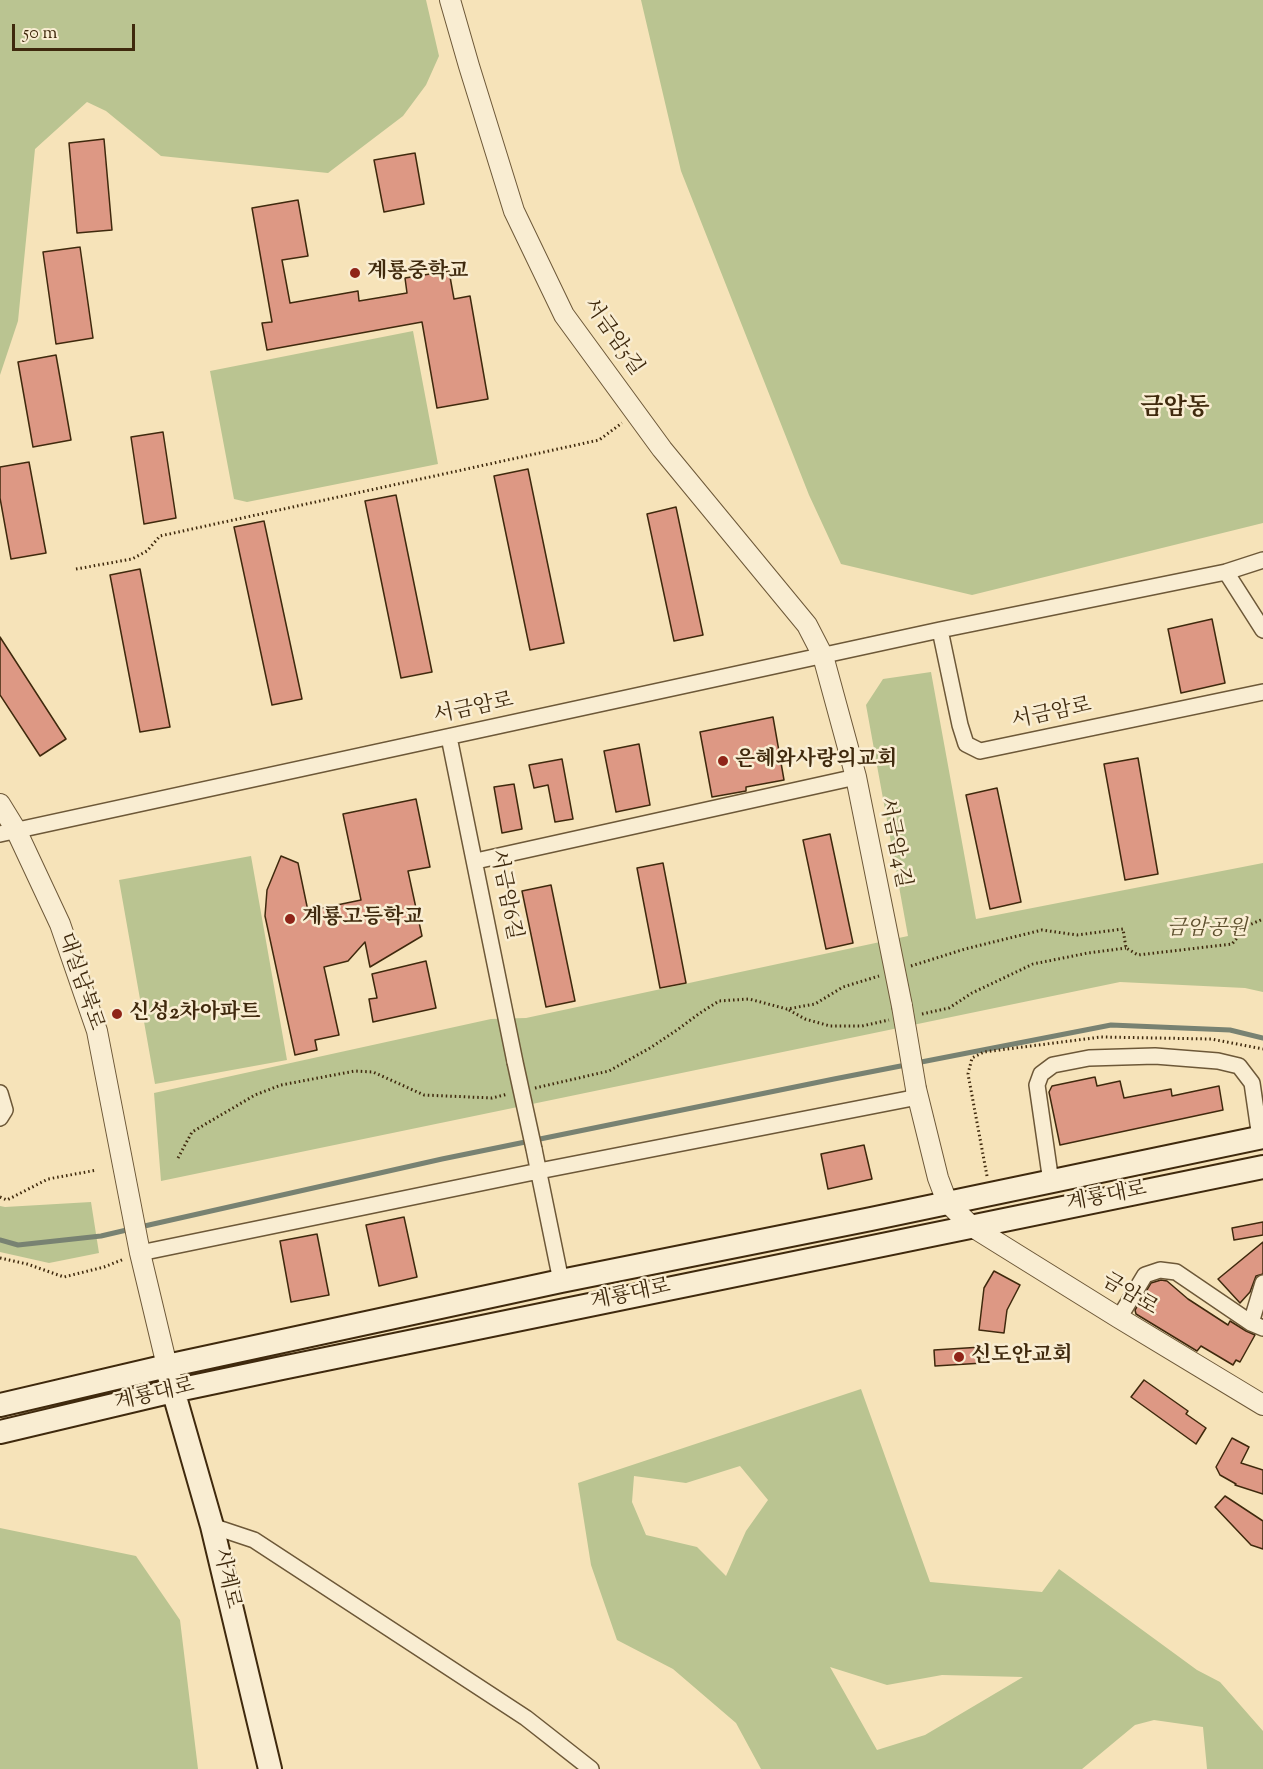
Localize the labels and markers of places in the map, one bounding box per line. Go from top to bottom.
place label: 계룡중학교 [367,260,468,286]
marker: 계룡중학교 [348,266,362,280]
place label: 은혜와사랑의교회 [735,748,897,774]
marker: 은혜와사랑의교회 [716,754,730,768]
place label: 계룡고등학교 [302,906,424,932]
marker: 계룡고등학교 [283,912,297,926]
place label: 신성2차아파트 [129,1001,261,1027]
marker: 신성2차아파트 [110,1007,124,1021]
place label: 신도안교회 [971,1344,1072,1370]
marker: 신도안교회 [952,1350,966,1364]

